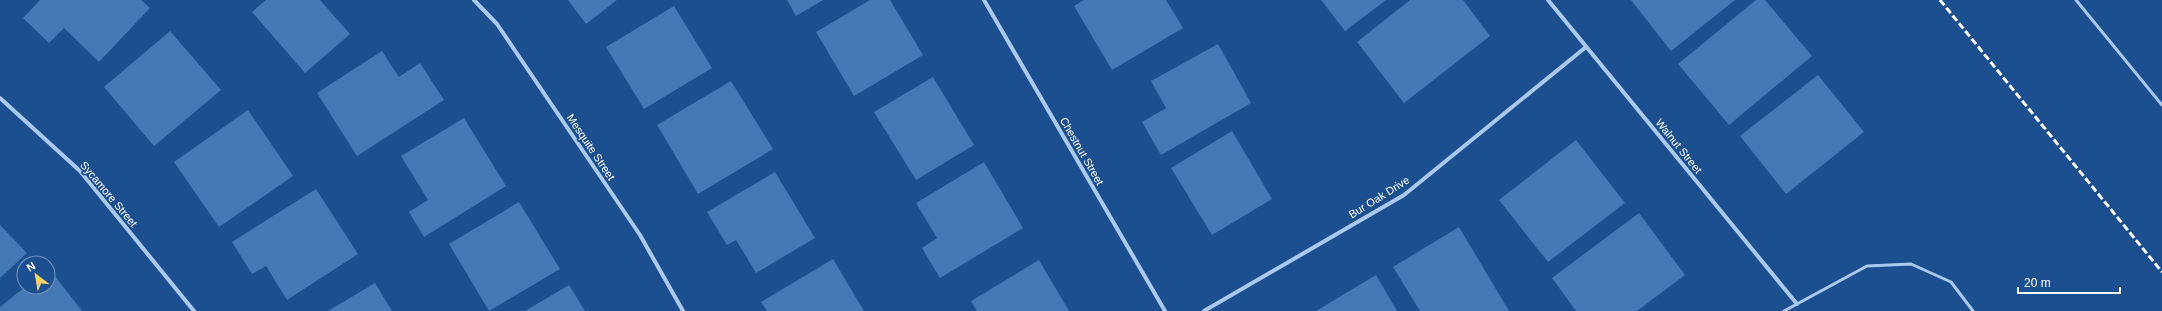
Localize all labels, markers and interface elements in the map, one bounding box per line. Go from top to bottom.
street label: Mesquite Street [564,112,618,182]
street label: Chestnut Street [1058,115,1106,187]
street label: Walnut Street [1653,116,1705,176]
street label: Sycamore Street [78,159,140,229]
street label: Bur Oak Drive [1347,174,1411,220]
north arrow [16,255,56,295]
text: N [24,259,37,274]
scale bar [2018,269,2120,295]
text: 20 m [2024,276,2051,290]

